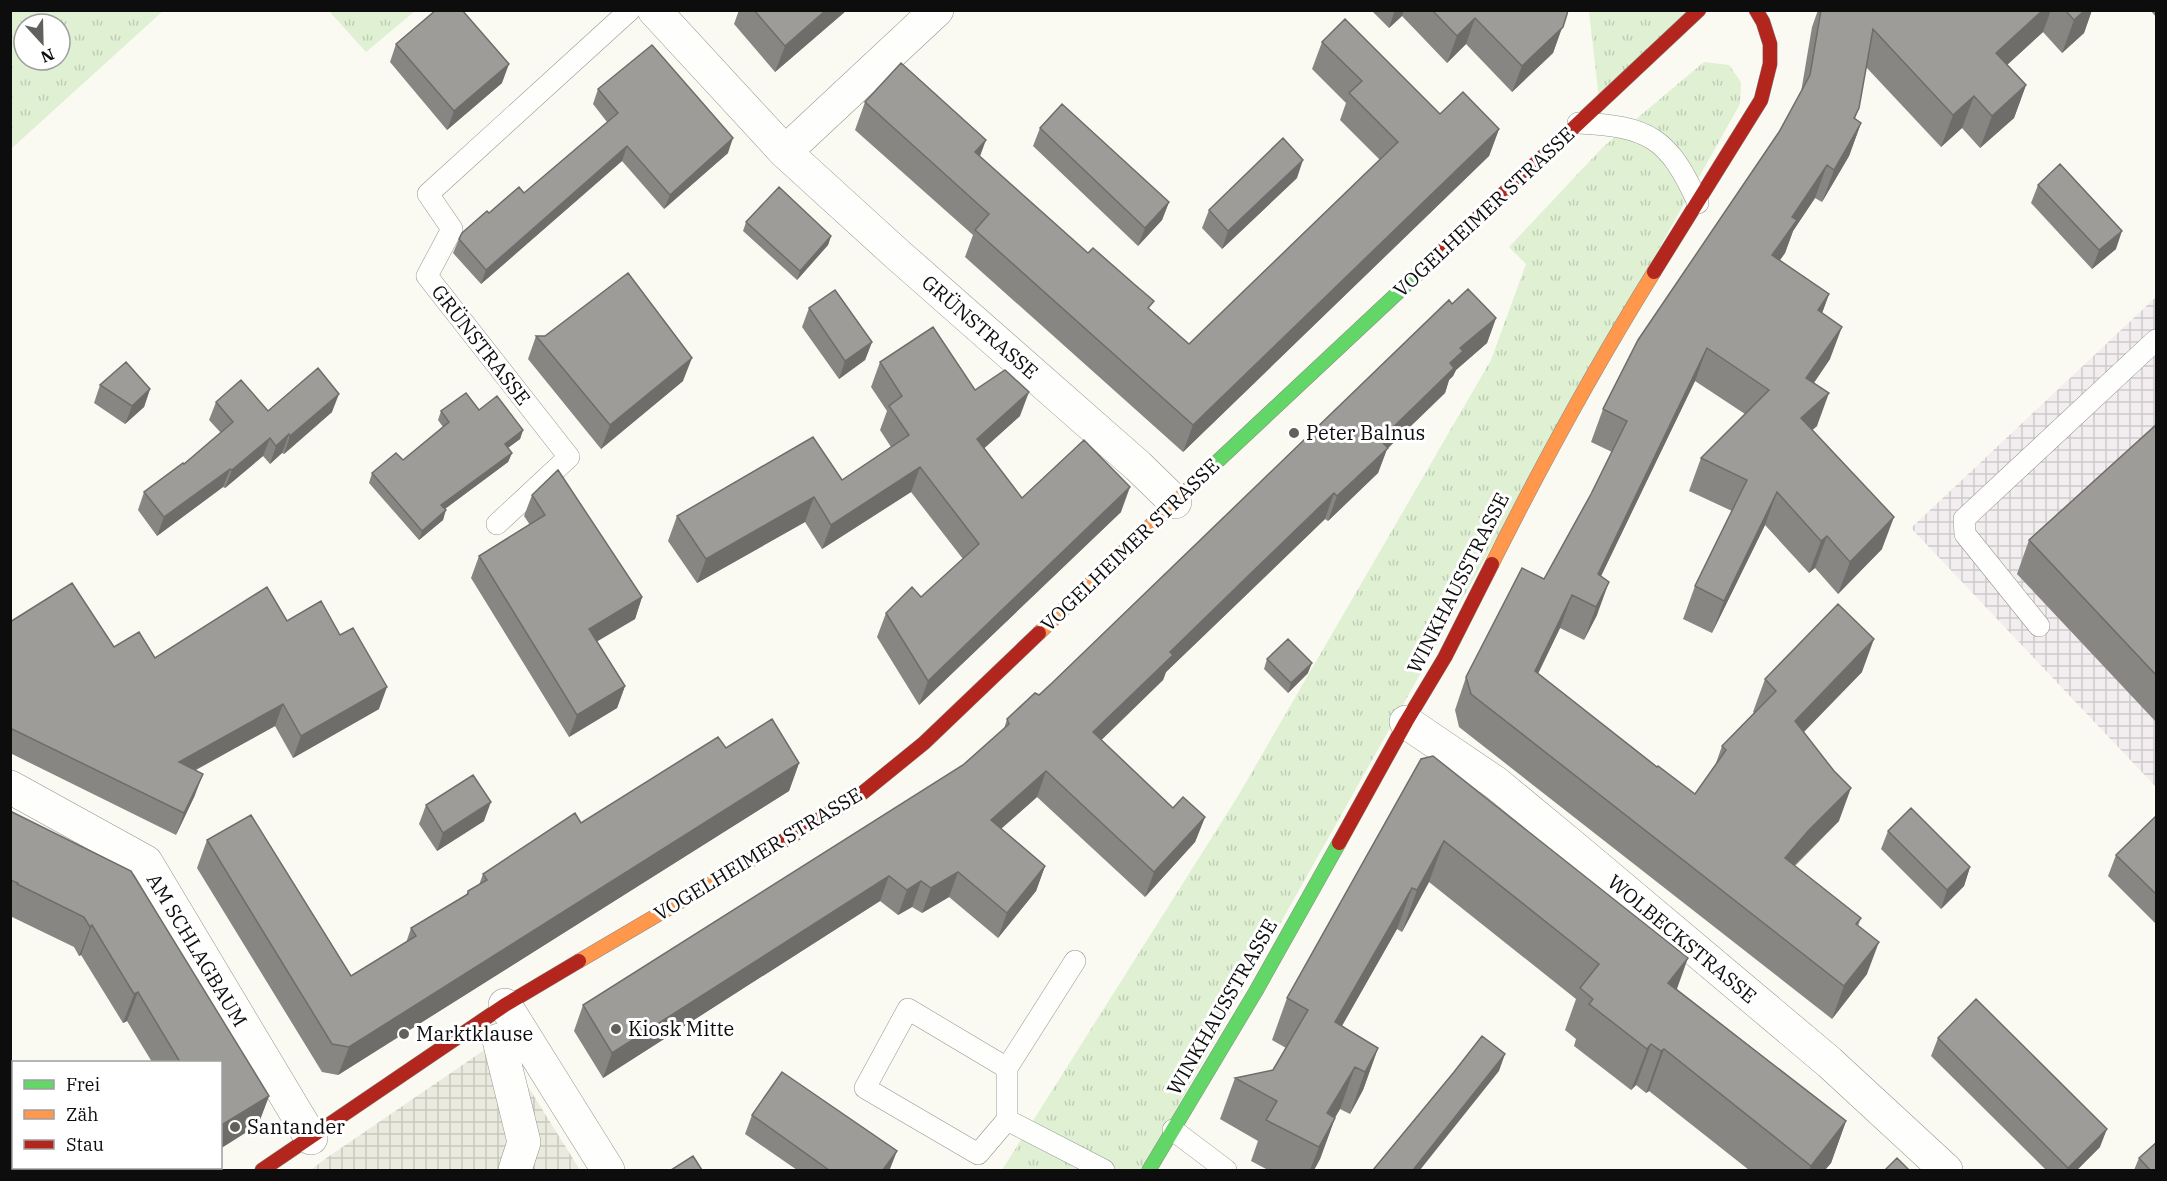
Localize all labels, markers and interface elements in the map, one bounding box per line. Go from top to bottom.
north arrow [12,12,72,72]
text: N [38,44,57,68]
street label: VOGELHEIMER STRASSE [1387,120,1580,303]
street label: GRÜNSTRASSE [916,269,1044,385]
street label: GRÜNSTRASSE [426,279,537,411]
place label: Peter Balnus [1306,419,1425,446]
marker: Peter Balnus [1287,426,1301,440]
street label: VOGELHEIMER STRASSE [1035,452,1225,637]
street label: WINKHAUSSTRASSE [1400,488,1515,678]
street label: VOGELHEIMER STRASSE [649,781,867,927]
street label: AM SCHLAGBAUM [141,868,254,1031]
street label: WOLBECKSTRASSE [1602,868,1763,1009]
street label: WINKHAUSSTRASSE [1160,914,1283,1100]
place label: Kiosk Mitte [628,1015,734,1042]
place label: Marktklause [416,1020,533,1047]
marker: Kiosk Mitte [609,1022,623,1036]
marker: Marktklause [397,1027,411,1041]
legend [12,1061,222,1169]
text: Frei [66,1073,100,1096]
text: Zäh [66,1103,99,1126]
place label: Santander [247,1113,345,1140]
marker: Santander [228,1120,242,1134]
text: Stau [66,1133,104,1156]

